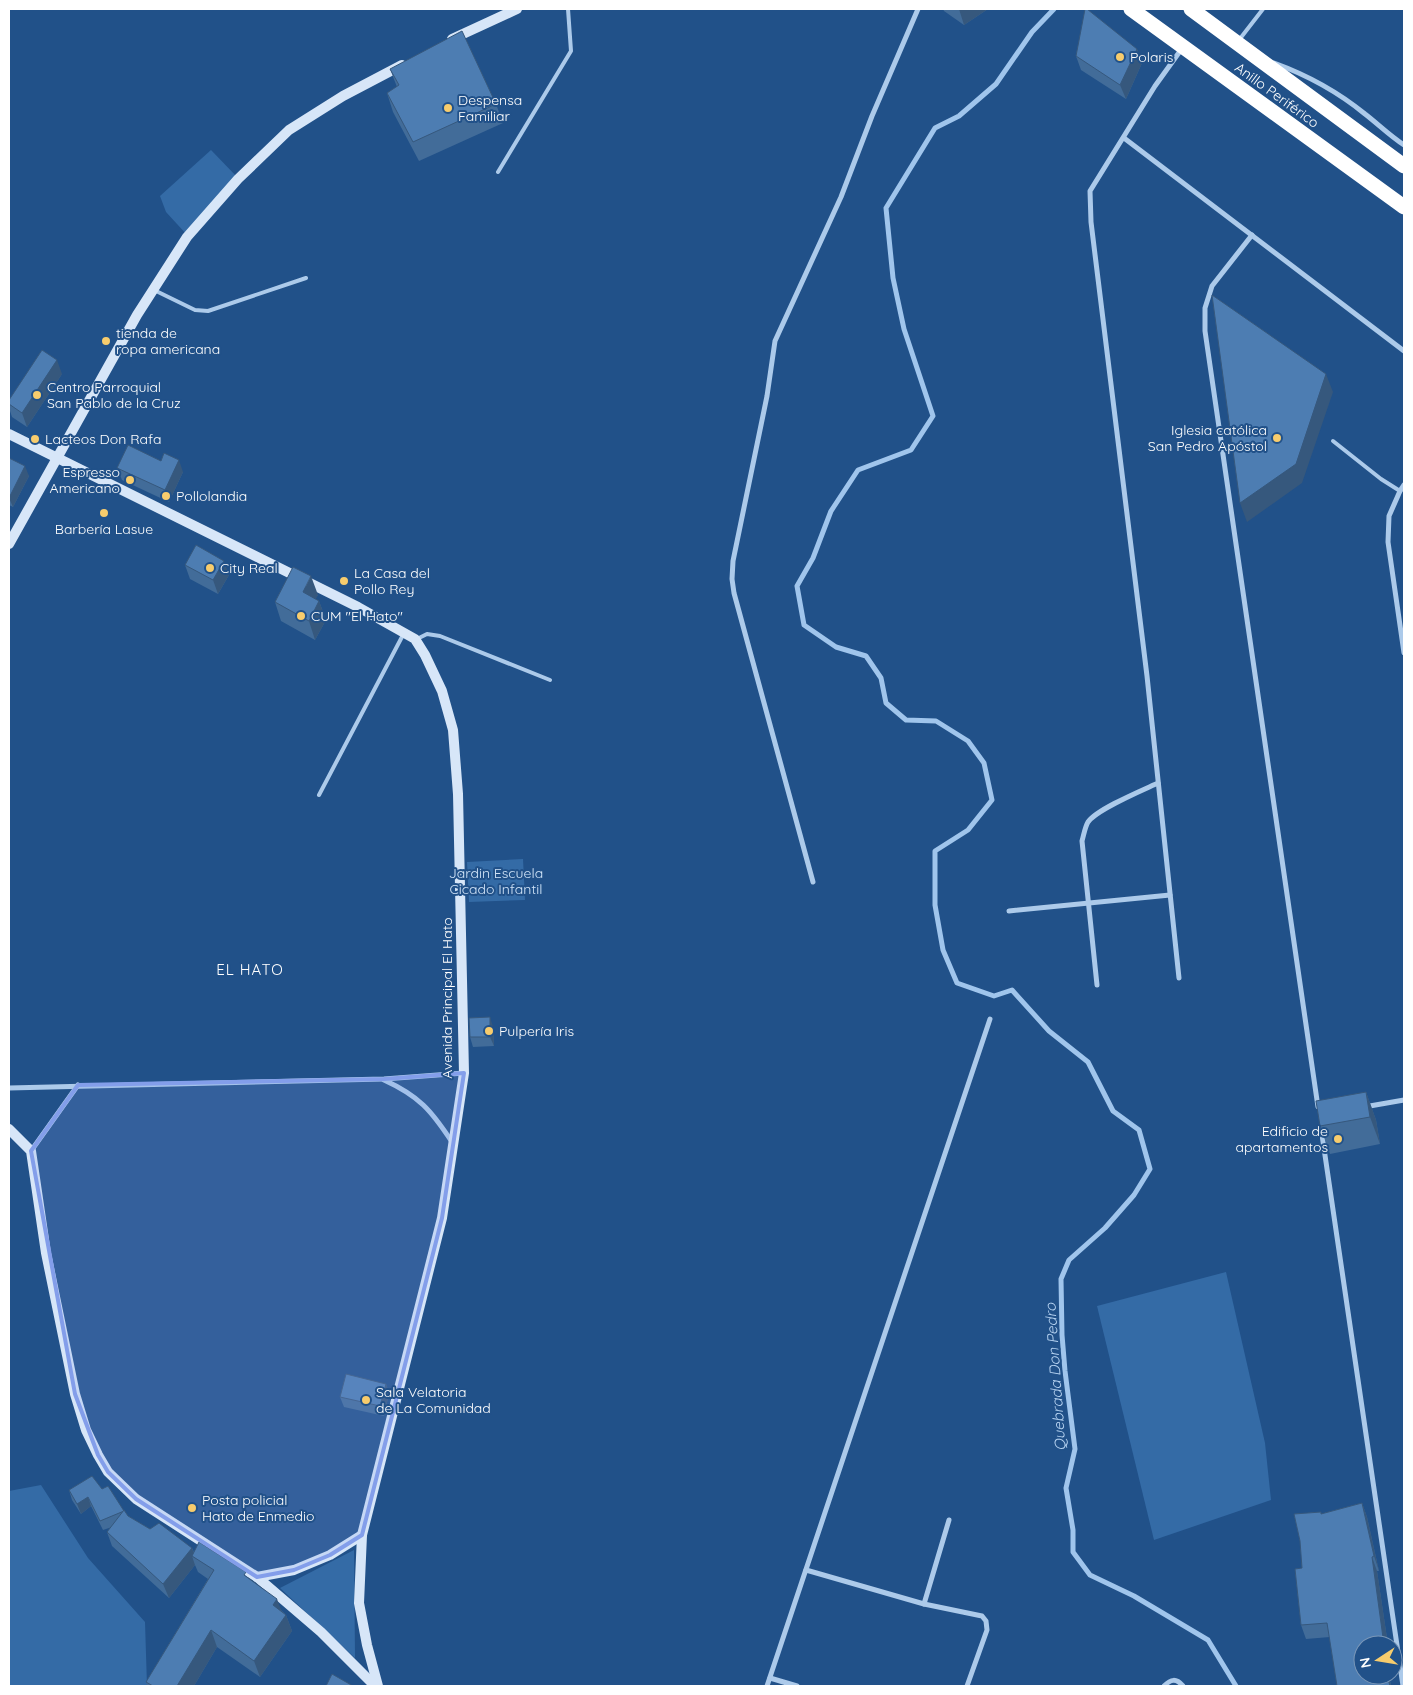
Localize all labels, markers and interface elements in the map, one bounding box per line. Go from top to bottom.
place label: Polaris [1130,48,1173,66]
marker: Polaris [1114,51,1126,63]
street label: Anillo Periférico [1231,58,1323,132]
place label: Despensa Familiar [458,91,522,125]
marker: Despensa Familiar [442,102,454,114]
place label: tienda de ropa americana [116,324,220,358]
marker: tienda de ropa americana [100,335,112,347]
place label: Centro Parroquial San Pablo de la Cruz [47,378,181,412]
marker: Centro Parroquial San Pablo de la Cruz [31,389,43,401]
place label: Iglesia católica San Pedro Apóstol [1148,421,1267,455]
place label: Lacteos Don Rafa [45,430,162,448]
marker: Iglesia católica San Pedro Apóstol [1271,432,1283,444]
marker: Lacteos Don Rafa [29,433,41,445]
place label: Espresso Americano [50,463,120,497]
marker: Espresso Americano [124,474,136,486]
place label: Pollolandia [176,487,247,505]
marker: Pollolandia [160,490,172,502]
marker: Barbería Lasue [98,507,110,519]
place label: Barbería Lasue [55,520,153,538]
place label: City Real [220,559,278,577]
marker: City Real [204,562,216,574]
place label: La Casa del Pollo Rey [354,564,430,598]
marker: La Casa del Pollo Rey [338,575,350,587]
place label: CUM "El Hato" [311,607,403,625]
marker: CUM "El Hato" [295,610,307,622]
park label: Jardin Escuela Cicado Infantil [449,864,543,898]
street label: Avenida Principal El Hato [438,917,456,1079]
district label: EL HATO [216,960,284,979]
place label: Pulpería Iris [499,1022,574,1040]
marker: Pulpería Iris [483,1025,495,1037]
place label: Edificio de apartamentos [1235,1122,1328,1156]
marker: Edificio de apartamentos [1332,1133,1344,1145]
water label: Quebrada Don Pedro [1040,1301,1070,1452]
place label: Sala Velatoria de La Comunidad [376,1383,491,1417]
marker: Sala Velatoria de La Comunidad [360,1394,372,1406]
place label: Posta policial Hato de Enmedio [202,1491,314,1525]
marker: Posta policial Hato de Enmedio [186,1502,198,1514]
north arrow [1353,1635,1403,1685]
text: N [1355,1656,1375,1670]

